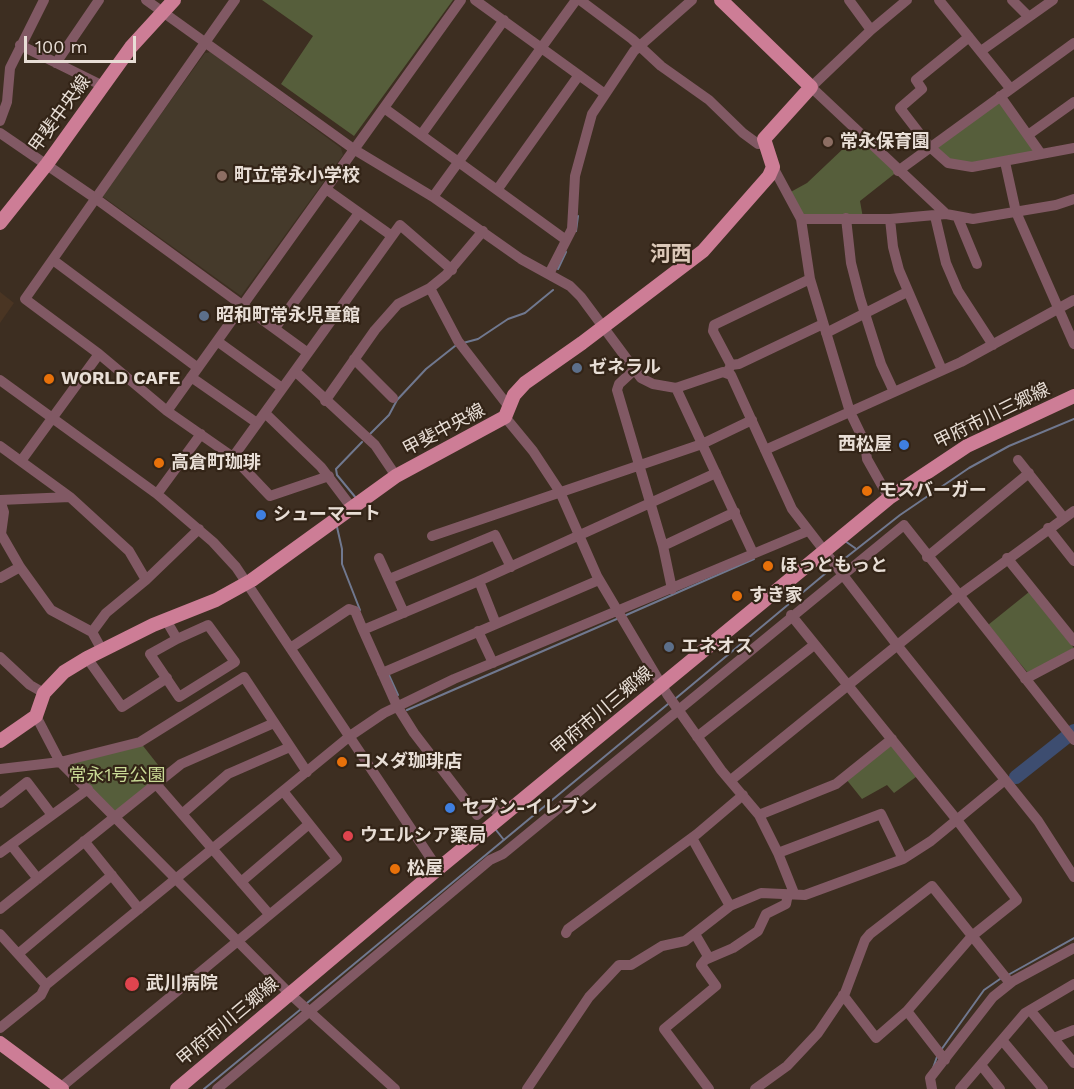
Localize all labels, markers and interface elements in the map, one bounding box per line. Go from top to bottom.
scale bar [27,24,140,62]
text: 100 m [35,36,88,57]
street label: 甲斐中央線 [25,71,95,157]
place label: 常永保育園 [840,131,930,153]
marker: 常永保育園 [821,135,835,149]
place label: 町立常永小学校 [234,165,360,187]
marker: 町立常永小学校 [215,169,229,183]
district label: 河西 [650,242,692,268]
place label: 昭和町常永児童館 [216,305,360,327]
marker: 昭和町常永児童館 [197,309,211,323]
place label: ゼネラル [589,357,661,379]
marker: ゼネラル [570,361,584,375]
place label: WORLD CAFE [61,368,180,390]
marker: WORLD CAFE [42,372,56,386]
street label: 甲府市川三郷線 [931,379,1053,453]
street label: 甲斐中央線 [399,399,489,461]
place label: 西松屋 [838,434,892,456]
marker: 西松屋 [897,438,911,452]
place label: 高倉町珈琲 [171,452,261,474]
marker: 高倉町珈琲 [152,456,166,470]
place label: モスバーガー [879,480,987,502]
marker: モスバーガー [860,484,874,498]
place label: シューマート [273,504,381,526]
marker: シューマート [254,508,268,522]
place label: ほっともっと [780,555,888,577]
marker: ほっともっと [761,559,775,573]
place label: すき家 [749,585,803,607]
marker: すき家 [730,589,744,603]
place label: エネオス [681,636,753,658]
marker: エネオス [662,640,676,654]
street label: 甲府市川三郷線 [547,662,657,760]
place label: コメダ珈琲店 [354,751,462,773]
marker: コメダ珈琲店 [335,755,349,769]
park label: 常永1号公園 [68,765,166,787]
place label: セブン-イレブン [462,797,598,819]
marker: セブン-イレブン [443,801,457,815]
place label: ウエルシア薬局 [360,825,486,847]
marker: ウエルシア薬局 [341,829,355,843]
place label: 松屋 [407,858,443,880]
marker: 松屋 [388,862,402,876]
place label: 武川病院 [146,973,218,995]
street label: 甲府市川三郷線 [173,973,283,1071]
marker: 武川病院 [123,975,141,993]

